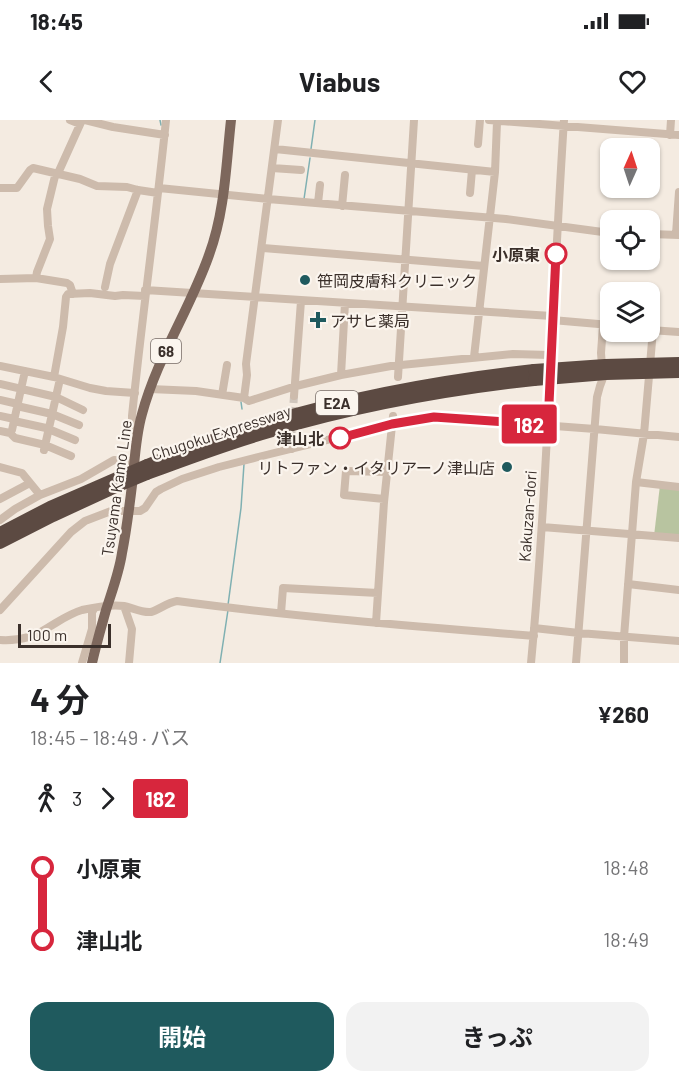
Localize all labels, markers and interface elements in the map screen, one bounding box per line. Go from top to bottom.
text: 18:45 [30,8,83,34]
icon: back [30,65,63,98]
text: Viabus [299,65,380,97]
icon: heart [616,65,649,98]
north arrow [600,138,660,198]
map controls [600,138,660,342]
button: locate [600,210,660,270]
marker: 小原東 [545,243,567,265]
place label: 小原東 [492,245,540,264]
place label: 笹岡皮膚科クリニック [317,271,477,290]
marker: 笹岡皮膚科クリニック [298,273,312,287]
button: layers [600,282,660,342]
place label: アサヒ薬局 [330,311,410,330]
marker: アサヒ薬局 [311,313,325,327]
road number: 68 [151,339,181,363]
road number: E2A [316,391,358,415]
street label: Chugoku Expressway [149,400,294,464]
line badge: 182 [494,404,564,444]
text: 182 [514,412,544,437]
street label: Tsuyama Kamo Line [97,418,135,558]
marker: 津山北 [329,427,351,449]
place label: 津山北 [276,429,324,448]
place label: リトファン・イタリアーノ津山店 [258,458,495,477]
marker: リトファン・イタリアーノ津山店 [500,460,514,474]
street label: Kakuzan-dori [514,469,540,563]
scale bar [18,621,111,648]
text: 100 m [27,625,67,644]
text: 4 分 [30,679,90,719]
text: ¥260 [597,701,649,727]
text: 18:45 – 18:49 · バス [30,725,190,749]
icon: walk [30,782,63,815]
icon: forward [91,782,124,815]
text: 3 [72,786,82,810]
text: 182 [145,786,176,811]
text: 小原東 [76,855,142,881]
text: 18:48 [603,855,649,879]
text: 津山北 [76,927,142,953]
text: 18:49 [603,927,649,951]
button: 開始 [30,1002,334,1071]
button: きっぷ [346,1002,649,1071]

